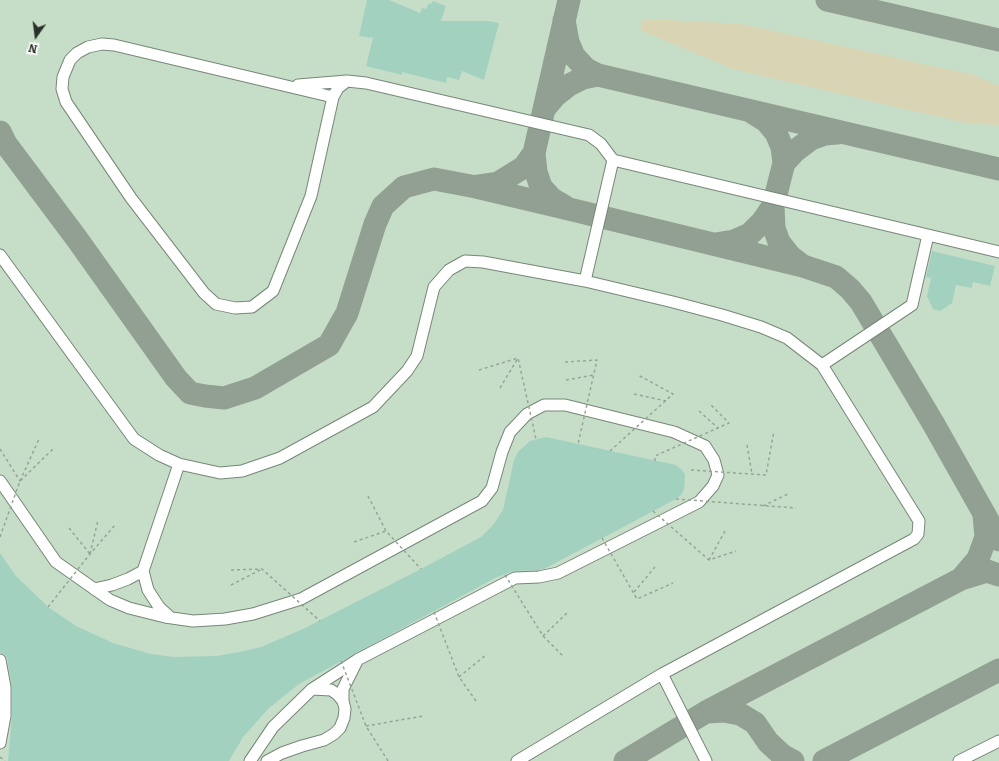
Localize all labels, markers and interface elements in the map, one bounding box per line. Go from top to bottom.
north arrow [16,16,56,56]
text: N [27,41,39,55]

